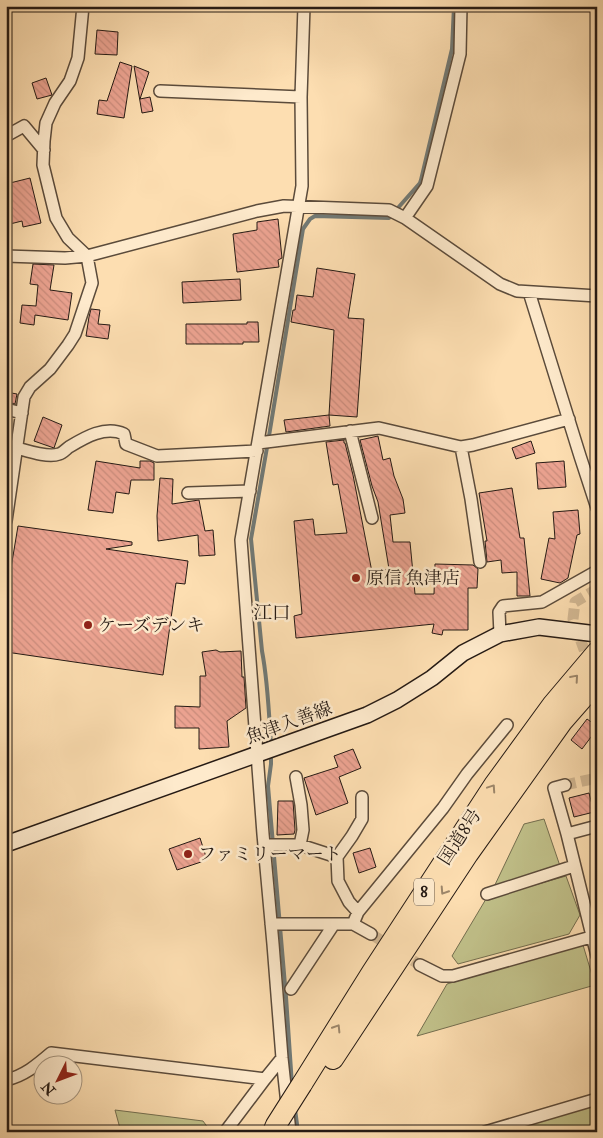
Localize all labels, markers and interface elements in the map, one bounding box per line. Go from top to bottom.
place label: 原信 魚津店 [366,567,460,590]
marker: 原信 魚津店 [350,572,362,584]
district label: 江口 [253,601,291,625]
place label: ケーズデンキ [98,614,204,637]
marker: ケーズデンキ [82,619,94,631]
one-way arrow [569,675,577,684]
street label: 魚津入善線 [243,697,335,749]
one-way arrow [486,784,495,794]
street label: 国道8号 [433,805,487,869]
place label: ファミリーマート [198,843,342,866]
marker: ファミリーマート [182,848,194,860]
road number: 8 [414,879,434,906]
one-way arrow [441,885,450,895]
one-way arrow [331,1024,341,1033]
north arrow [32,1056,82,1106]
text: N [38,1078,60,1099]

